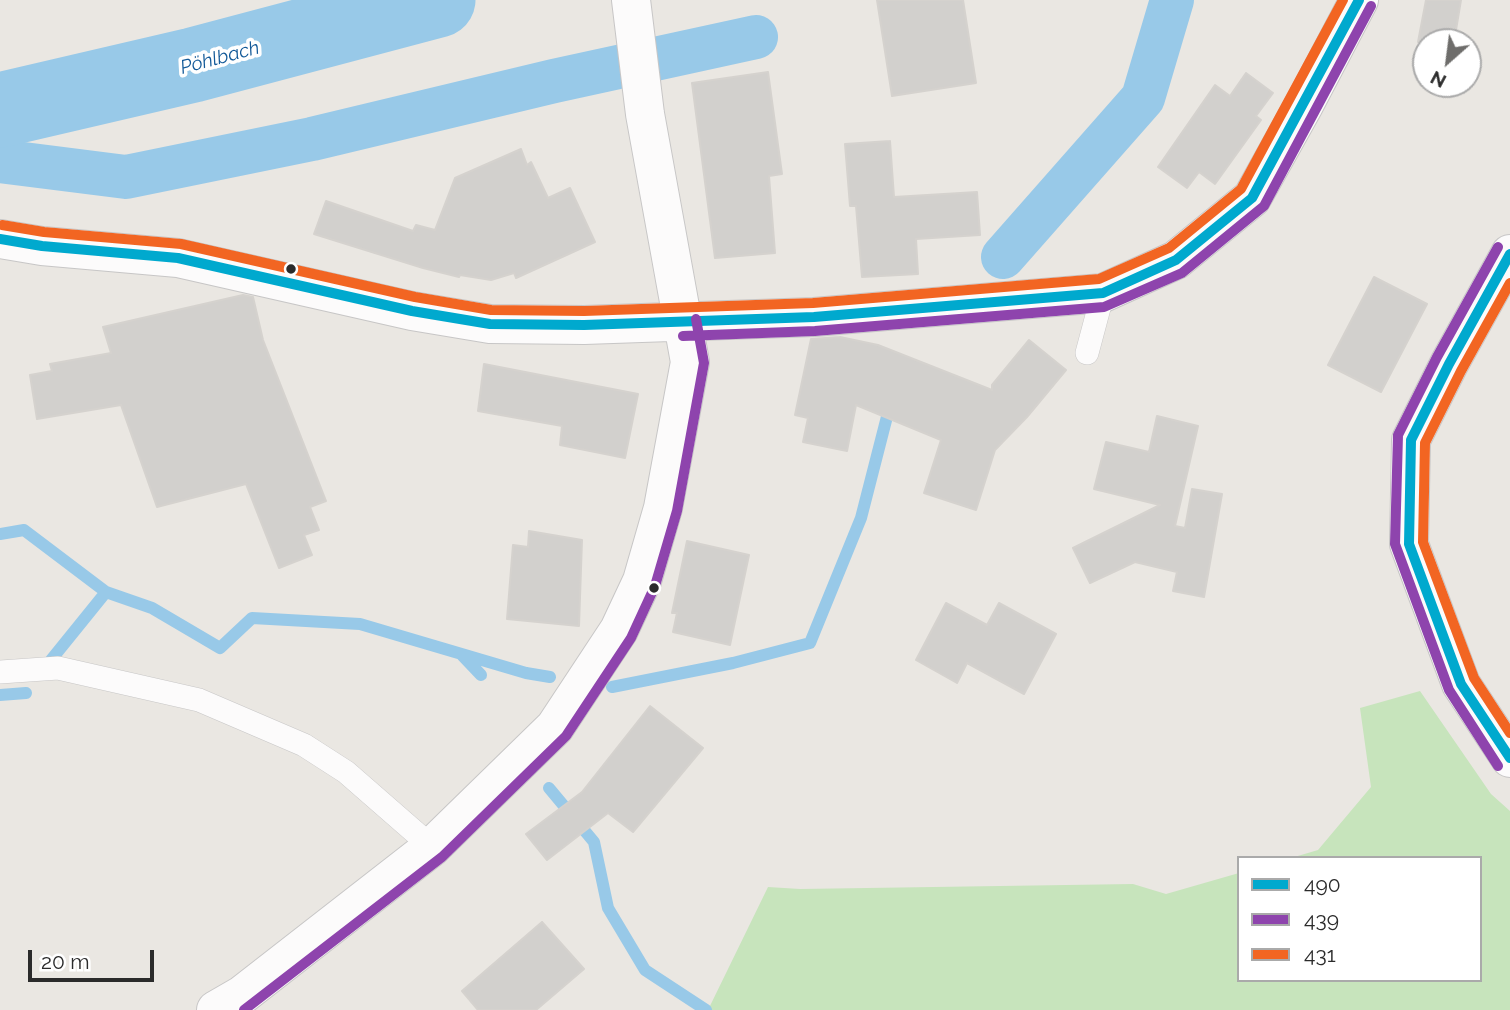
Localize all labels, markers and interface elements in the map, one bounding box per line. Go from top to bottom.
north arrow [1412,28,1482,98]
water label: Pöhlbach [178,36,262,80]
text: N [1427,67,1450,93]
unlabelled marker [284,262,298,276]
unlabelled marker [647,581,661,595]
legend [1237,856,1482,982]
text: 490 [1304,872,1341,897]
text: 439 [1304,907,1339,932]
scale bar [32,936,158,980]
text: 431 [1304,942,1336,967]
text: 20 m [41,949,89,974]

